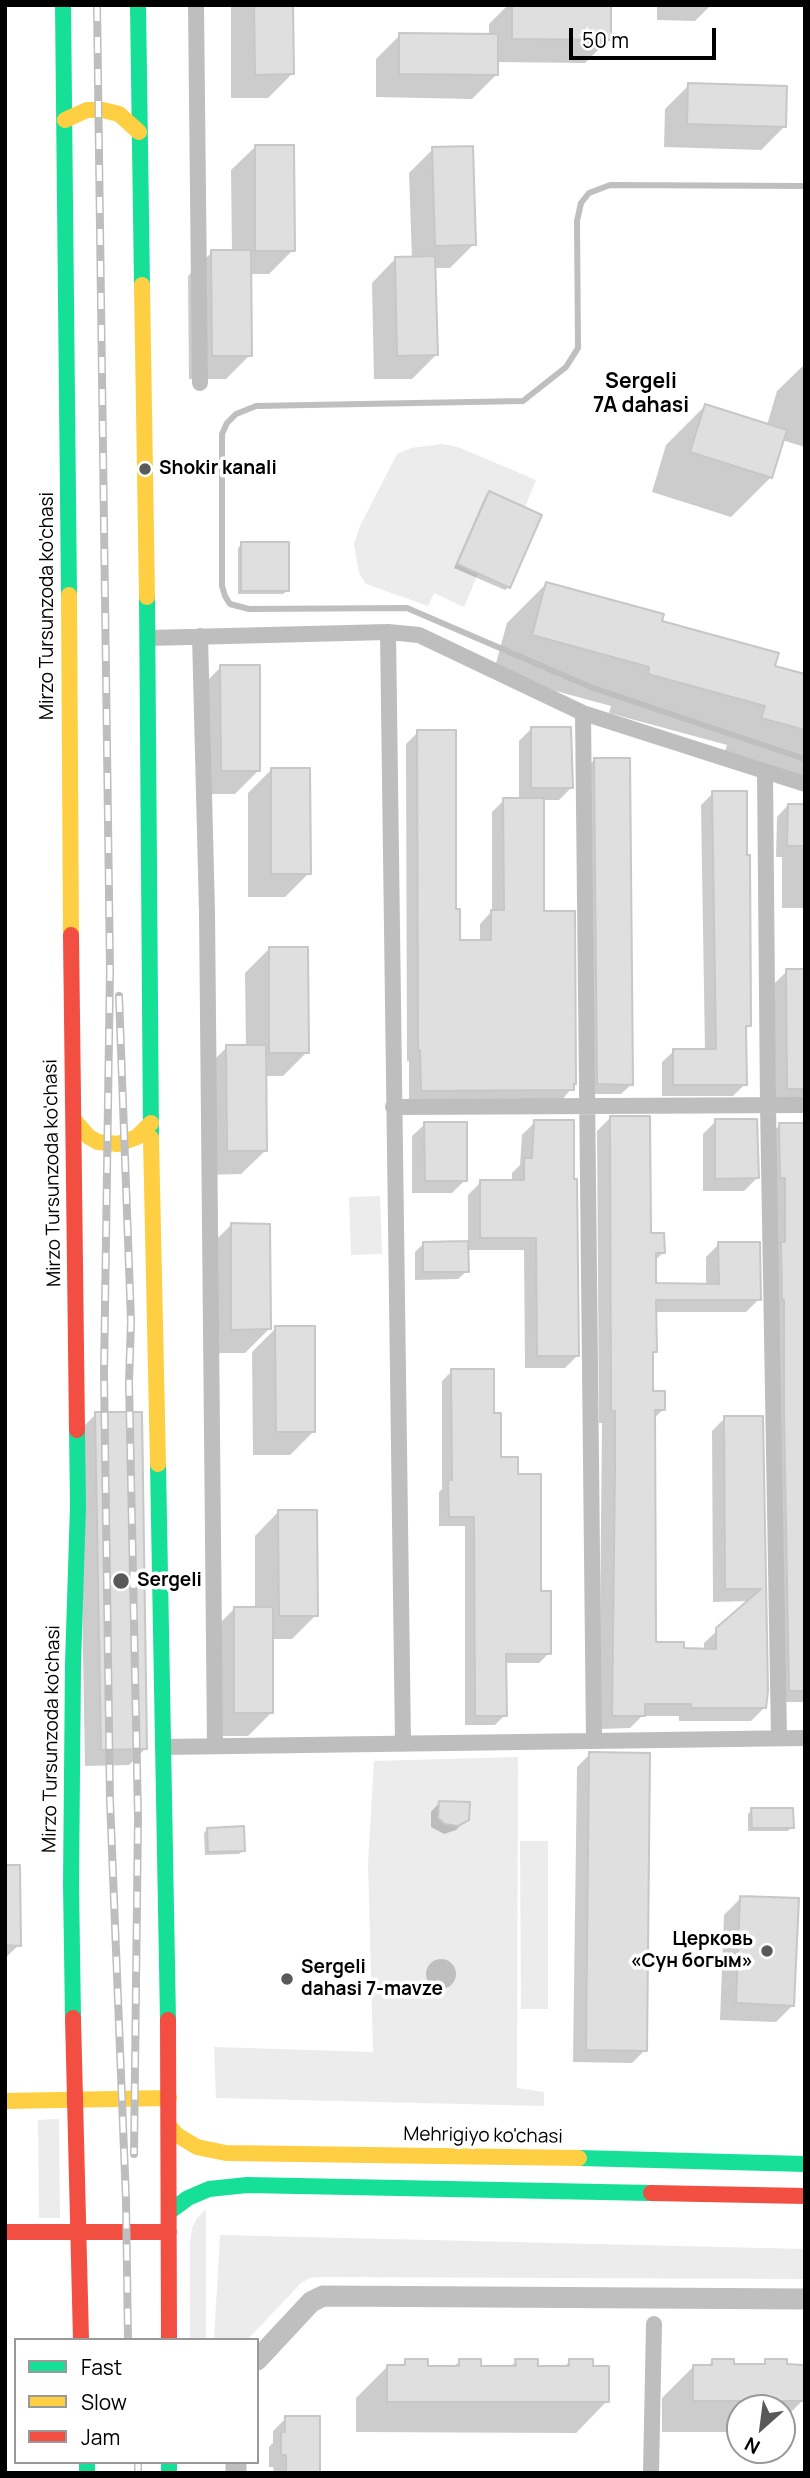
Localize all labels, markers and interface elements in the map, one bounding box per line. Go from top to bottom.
scale bar [572,14,719,58]
text: 50 m [582,26,629,54]
district label: Sergeli 7A dahasi [593,369,689,419]
place label: Shokir kanali [159,458,277,480]
marker: Shokir kanali [137,461,153,477]
street label: Mirzo Tursunzoda ko'chasi [37,492,59,720]
street label: Mirzo Tursunzoda ko'chasi [40,1059,66,1287]
place label: Sergeli [137,1570,202,1592]
marker: Sergeli [111,1571,131,1591]
street label: Mirzo Tursunzoda ko'chasi [39,1625,65,1853]
place label: Церковь «Сун богым» [630,1929,753,1973]
marker: Церковь «Сун богым» [759,1943,775,1959]
place label: Sergeli dahasi 7-mavze [301,1957,443,2001]
marker: Sergeli dahasi 7-mavze [279,1971,295,1987]
street label: Mehrigiyo ko'chasi [403,2123,563,2149]
legend [14,2338,259,2464]
text: Fast [81,2353,122,2381]
text: Slow [81,2388,127,2416]
north arrow [726,2394,796,2464]
text: Jam [81,2423,120,2451]
text: N [740,2431,764,2460]

